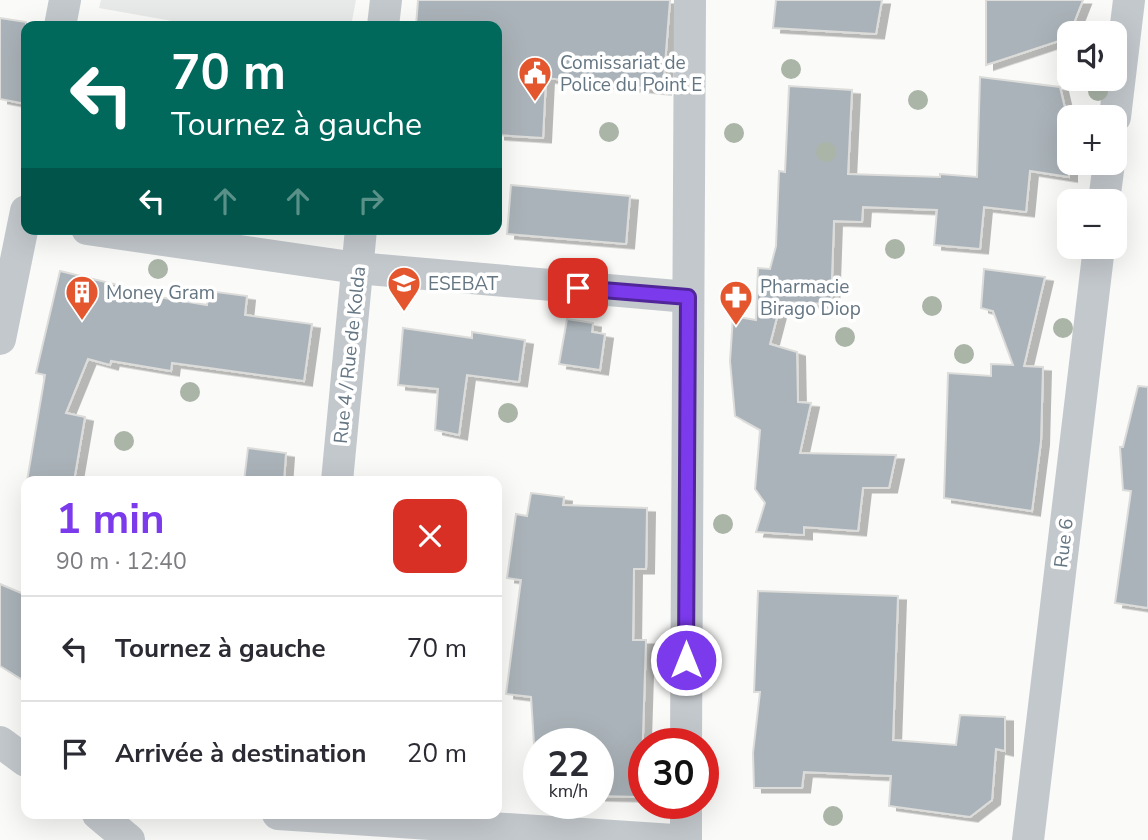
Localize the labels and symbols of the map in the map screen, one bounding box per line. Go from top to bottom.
place label: Comissariat de Police du Point E [560,50,702,98]
public building icon: Comissariat de Police du Point E [516,54,554,103]
pin [548,258,608,318]
school or university icon: ESEBAT [385,264,423,313]
street label: Rue 4 / Rue de Kolda [328,265,372,445]
place label: ESEBAT [428,271,499,297]
building icon: Money Gram [63,273,101,322]
place label: Pharmacie Birago Diop [760,274,861,322]
pharmacy icon: Pharmacie Birago Diop [717,278,755,327]
place label: Money Gram [106,280,215,306]
street label: Rue 6 [1048,517,1080,569]
position arrow [649,623,723,697]
speed limit sign: 30 [628,728,719,819]

